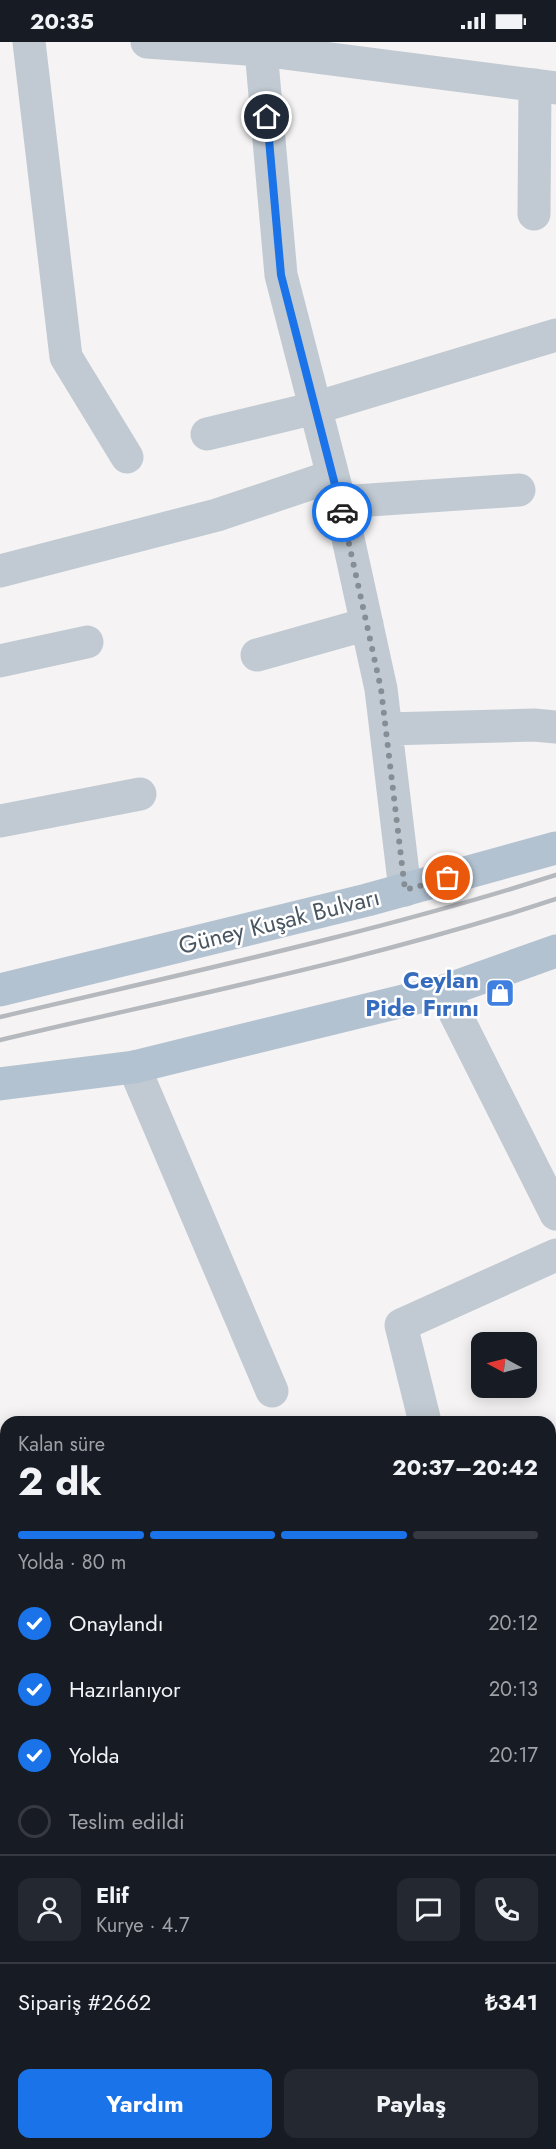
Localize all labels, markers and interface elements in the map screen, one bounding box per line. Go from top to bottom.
text: 20:35 [30,5,94,37]
pin [241,91,292,142]
icon: home [250,100,283,133]
courier [312,482,372,542]
icon: car [326,496,359,529]
pin [422,852,473,903]
icon: bag [431,861,464,894]
street label: Güney Kuşak Bulvarı [175,879,383,963]
place label: Ceylan Pide Fırını [365,962,479,1025]
shop icon: Ceylan Pide Fırını [484,977,516,1009]
north arrow [471,1332,537,1398]
map controls [471,1332,537,1398]
text: Kalan süre [18,1430,105,1459]
text: 20:37–20:42 [392,1451,538,1483]
text: 2 dk [18,1453,102,1510]
text: Yolda · 80 m [18,1548,126,1577]
icon: check [18,1607,51,1640]
text: Onaylandı [69,1607,164,1639]
text: 20:12 [488,1609,538,1638]
icon: check [18,1673,51,1706]
text: Hazırlanıyor [69,1673,181,1705]
text: 20:13 [489,1675,538,1704]
icon: check [18,1739,51,1772]
text: Yolda [69,1739,119,1771]
text: 20:17 [489,1741,538,1770]
text: Teslim edildi [69,1805,185,1837]
button: person [18,1878,81,1941]
button: chat [397,1878,460,1941]
button: phone [475,1878,538,1941]
text: Elif [96,1879,129,1911]
text: Kurye · 4.7 [96,1911,190,1940]
text: Sipariş #2662 [18,1986,151,2018]
text: ₺341 [485,1986,538,2018]
button: Yardım [18,2069,272,2138]
button: Paylaş [284,2069,538,2138]

